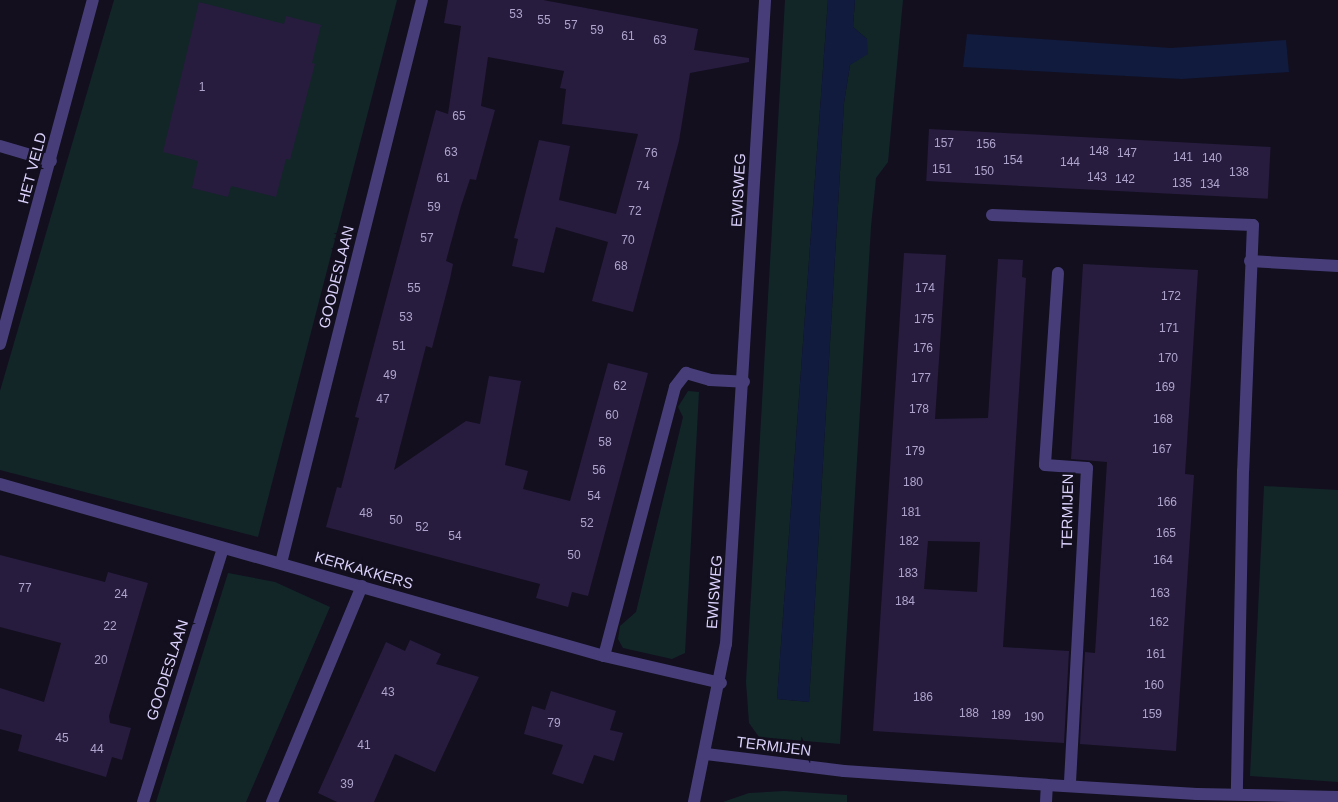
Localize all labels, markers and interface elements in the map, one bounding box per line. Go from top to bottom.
house number: 53 [509,8,523,22]
house number: 55 [537,14,551,28]
house number: 57 [564,19,578,33]
house number: 59 [590,24,604,38]
house number: 61 [621,30,635,44]
house number: 63 [653,34,667,48]
house number: 1 [199,81,205,95]
house number: 65 [452,110,466,124]
street label: HET VELD [14,130,50,206]
house number: 157 [934,137,954,151]
house number: 156 [976,138,996,152]
house number: 148 [1089,145,1109,159]
house number: 63 [444,146,458,160]
house number: 76 [644,147,658,161]
house number: 147 [1117,147,1137,161]
house number: 141 [1173,151,1193,165]
street label: EWISWEG [727,152,749,228]
house number: 140 [1202,152,1222,166]
house number: 154 [1003,154,1023,168]
house number: 144 [1060,156,1080,170]
house number: 151 [932,163,952,177]
house number: 150 [974,165,994,179]
house number: 138 [1229,166,1249,180]
house number: 143 [1087,171,1107,185]
house number: 61 [436,172,450,186]
house number: 142 [1115,173,1135,187]
house number: 135 [1172,177,1192,191]
house number: 134 [1200,178,1220,192]
house number: 74 [636,180,650,194]
house number: 59 [427,201,441,215]
house number: 72 [628,205,642,219]
street label: GOODESLAAN [315,224,357,330]
house number: 57 [420,232,434,246]
house number: 70 [621,234,635,248]
house number: 68 [614,260,628,274]
house number: 55 [407,282,421,296]
house number: 174 [915,282,935,296]
house number: 172 [1161,290,1181,304]
house number: 53 [399,311,413,325]
house number: 175 [914,313,934,327]
house number: 171 [1159,322,1179,336]
house number: 51 [392,340,406,354]
house number: 176 [913,342,933,356]
house number: 170 [1158,352,1178,366]
house number: 49 [383,369,397,383]
house number: 177 [911,372,931,386]
house number: 62 [613,380,627,394]
house number: 169 [1155,381,1175,395]
house number: 47 [376,393,390,407]
house number: 178 [909,403,929,417]
house number: 60 [605,409,619,423]
house number: 168 [1153,413,1173,427]
house number: 58 [598,436,612,450]
house number: 167 [1152,443,1172,457]
house number: 179 [905,445,925,459]
house number: 56 [592,464,606,478]
street label: TERMIJEN [1057,473,1077,549]
house number: 180 [903,476,923,490]
house number: 54 [587,490,601,504]
house number: 166 [1157,496,1177,510]
house number: 181 [901,506,921,520]
house number: 48 [359,507,373,521]
house number: 50 [389,514,403,528]
house number: 52 [580,517,594,531]
house number: 52 [415,521,429,535]
house number: 165 [1156,527,1176,541]
house number: 54 [448,530,462,544]
house number: 182 [899,535,919,549]
street label: KERKAKKERS [313,547,415,593]
house number: 50 [567,549,581,563]
street label: EWISWEG [702,554,726,630]
house number: 164 [1153,554,1173,568]
house number: 183 [898,567,918,581]
house number: 77 [18,582,32,596]
house number: 163 [1150,587,1170,601]
house number: 24 [114,588,128,602]
house number: 184 [895,595,915,609]
house number: 162 [1149,616,1169,630]
street label: GOODESLAAN [142,617,192,723]
house number: 22 [103,620,117,634]
house number: 161 [1146,648,1166,662]
house number: 20 [94,654,108,668]
house number: 160 [1144,679,1164,693]
house number: 43 [381,686,395,700]
house number: 186 [913,691,933,705]
house number: 188 [959,707,979,721]
house number: 159 [1142,708,1162,722]
house number: 189 [991,709,1011,723]
house number: 190 [1024,711,1044,725]
house number: 79 [547,717,561,731]
house number: 45 [55,732,69,746]
street label: TERMIJEN [736,732,812,760]
house number: 41 [357,739,371,753]
house number: 44 [90,743,104,757]
house number: 39 [340,778,354,792]

